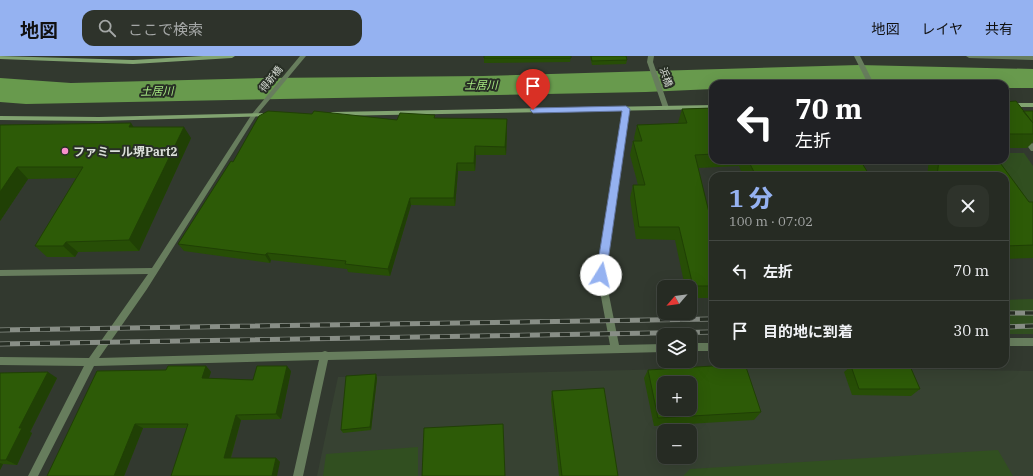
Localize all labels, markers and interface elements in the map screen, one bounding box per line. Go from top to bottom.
search box [82,10,362,46]
icon: search [96,17,118,39]
text: 地図 [20,18,58,42]
text: ここで検索 [128,20,203,39]
text: 地図 [871,20,899,38]
text: レイヤ [921,20,963,38]
text: 共有 [985,20,1013,38]
street label: 得新橋 [257,63,285,95]
street label: 浜橋 [657,65,675,89]
pin [516,69,550,110]
icon: arrive [522,75,544,97]
water label: 土居川 [465,78,498,92]
water label: 土居川 [140,84,175,98]
text: 70 m [795,90,862,127]
icon: left [729,96,781,148]
text: 左折 [795,129,831,152]
place label: ファミール堺Part2 [73,144,178,159]
marker: ファミール堺Part2 [60,146,70,156]
text: 1 分 [729,182,773,214]
button: close [947,185,989,227]
text: 100 m · 07:02 [729,213,813,230]
position arrow [580,254,622,296]
icon: left [729,260,751,282]
text: 70 m [953,261,989,280]
text: 左折 [763,262,793,281]
north arrow [657,280,697,320]
map controls [657,280,697,464]
icon: arrive [729,320,751,342]
text: 30 m [953,321,989,340]
text: 目的地に到着 [763,322,853,341]
button: layers [657,328,697,368]
button: + [657,376,697,416]
button: − [657,424,697,464]

